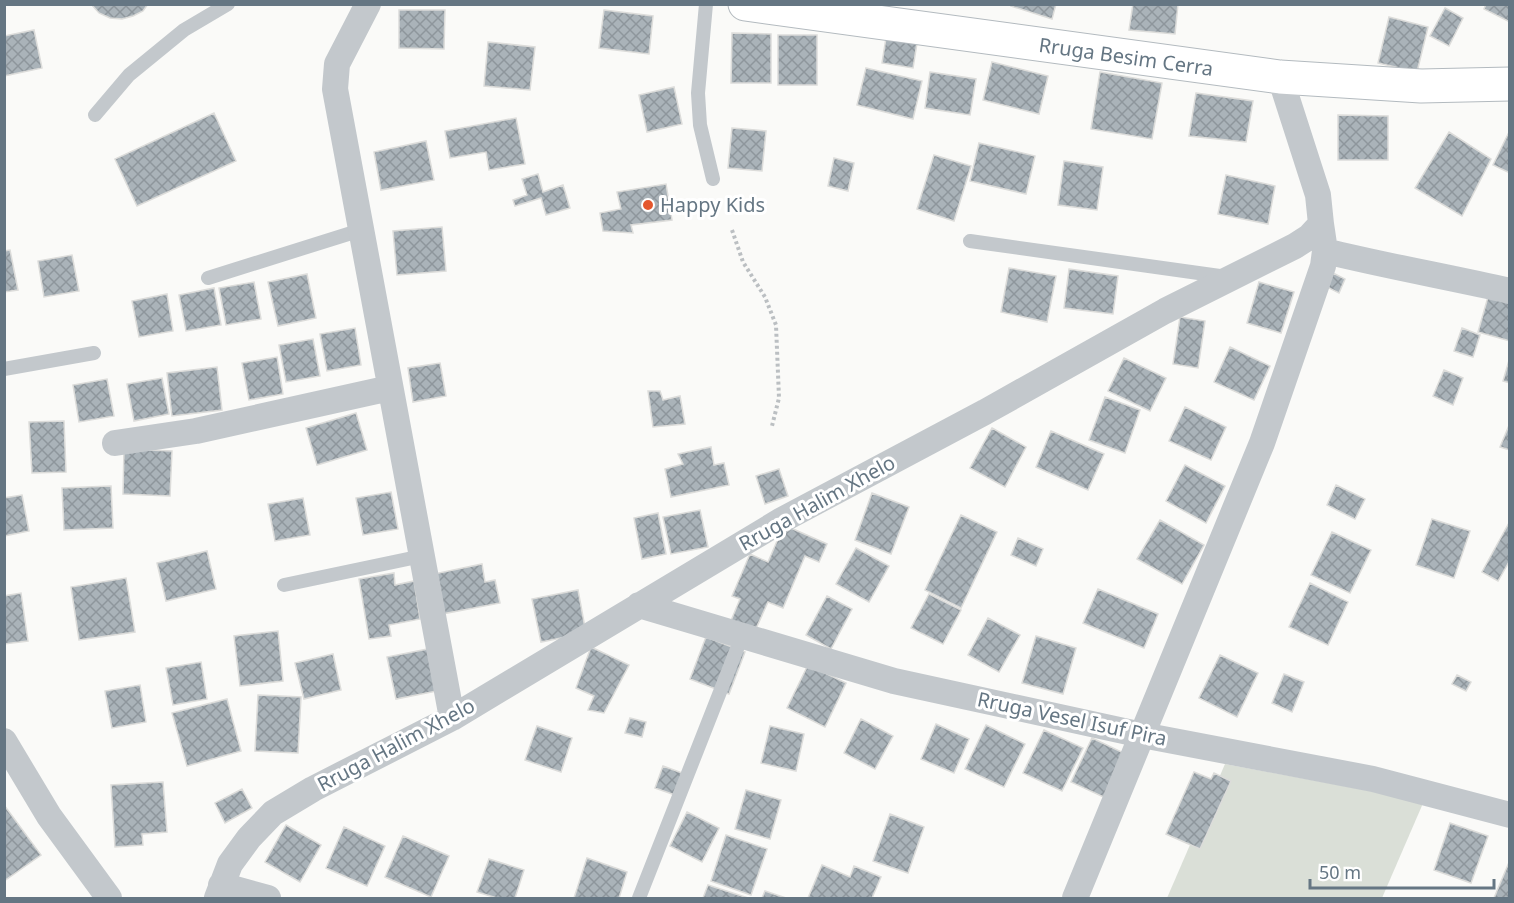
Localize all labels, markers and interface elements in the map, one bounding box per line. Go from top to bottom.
street label: Rruga Besim Cerra [1037,31,1215,82]
place label: Happy Kids [660,191,765,218]
marker: Happy Kids [641,198,655,212]
street label: Rruga Halim Xhelo [734,448,900,557]
street label: Rruga Vesel Isuf Pira [975,685,1169,752]
street label: Rruga Halim Xhelo [312,692,479,797]
scale bar [1310,852,1494,890]
text: 50 m [1319,860,1361,884]

